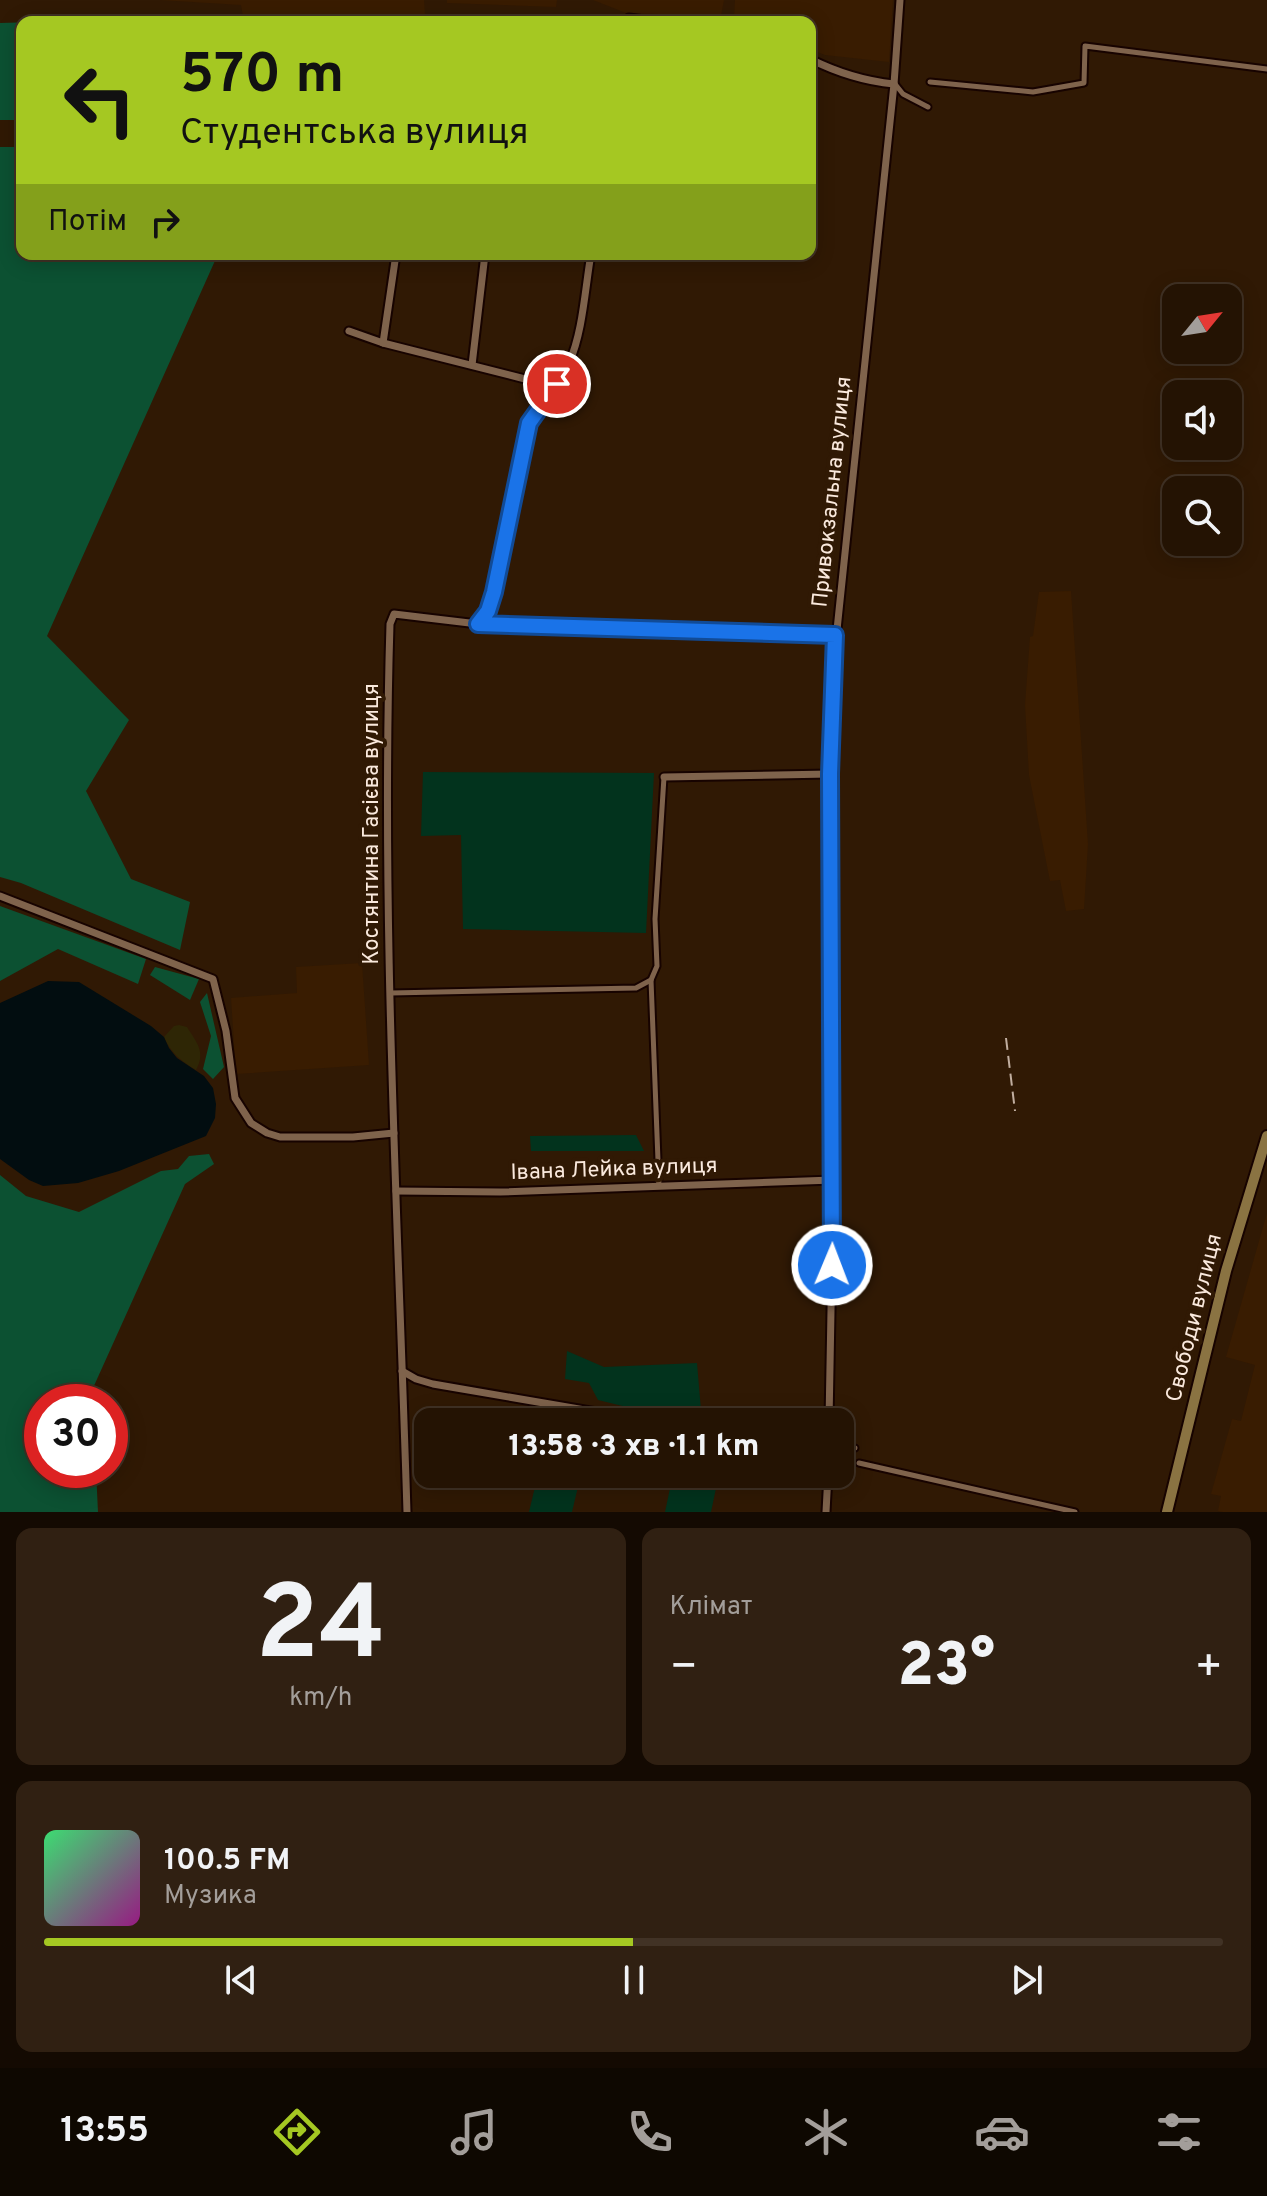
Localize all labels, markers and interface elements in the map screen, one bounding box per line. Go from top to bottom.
text: 570 m [180,42,344,112]
icon: left [48,48,152,152]
text: Студентська вулиця [180,111,529,157]
icon: right [143,200,187,244]
text: Потім [48,204,127,241]
north arrow [1162,284,1242,364]
map controls [1162,284,1242,556]
pin [523,350,591,418]
icon: arrive [535,362,579,406]
street label: Привокзальна вулиця [807,375,859,609]
button: sound [1162,380,1242,460]
button: search [1162,476,1242,556]
street label: Костянтина Гасієва вулиця [359,683,386,965]
street label: Івана Лейка вулиця [510,1153,718,1187]
position arrow [790,1223,874,1307]
street label: Свободи вулиця [1161,1231,1229,1405]
speed limit sign: 30 [24,1384,128,1488]
text: 13:58 · 3 хв · 1.1 km [509,1429,759,1466]
text: 24 [256,1564,386,1696]
text: Клімат [670,1591,753,1624]
text: 23° [897,1631,995,1707]
text: − [670,1641,698,1697]
text: + [1195,1641,1223,1697]
text: km/h [289,1682,352,1715]
text: 100.5 FM [164,1843,290,1880]
text: Музика [164,1880,257,1913]
icon: previous [219,1958,263,2002]
icon: pause [612,1958,656,2002]
icon: next [1005,1958,1049,2002]
icon: directions [269,2104,325,2160]
icon: music [446,2104,502,2160]
icon: phone [622,2104,678,2160]
icon: climate [798,2104,854,2160]
icon: car [974,2104,1030,2160]
icon: filters [1151,2104,1207,2160]
text: 13:55 [60,2109,149,2155]

